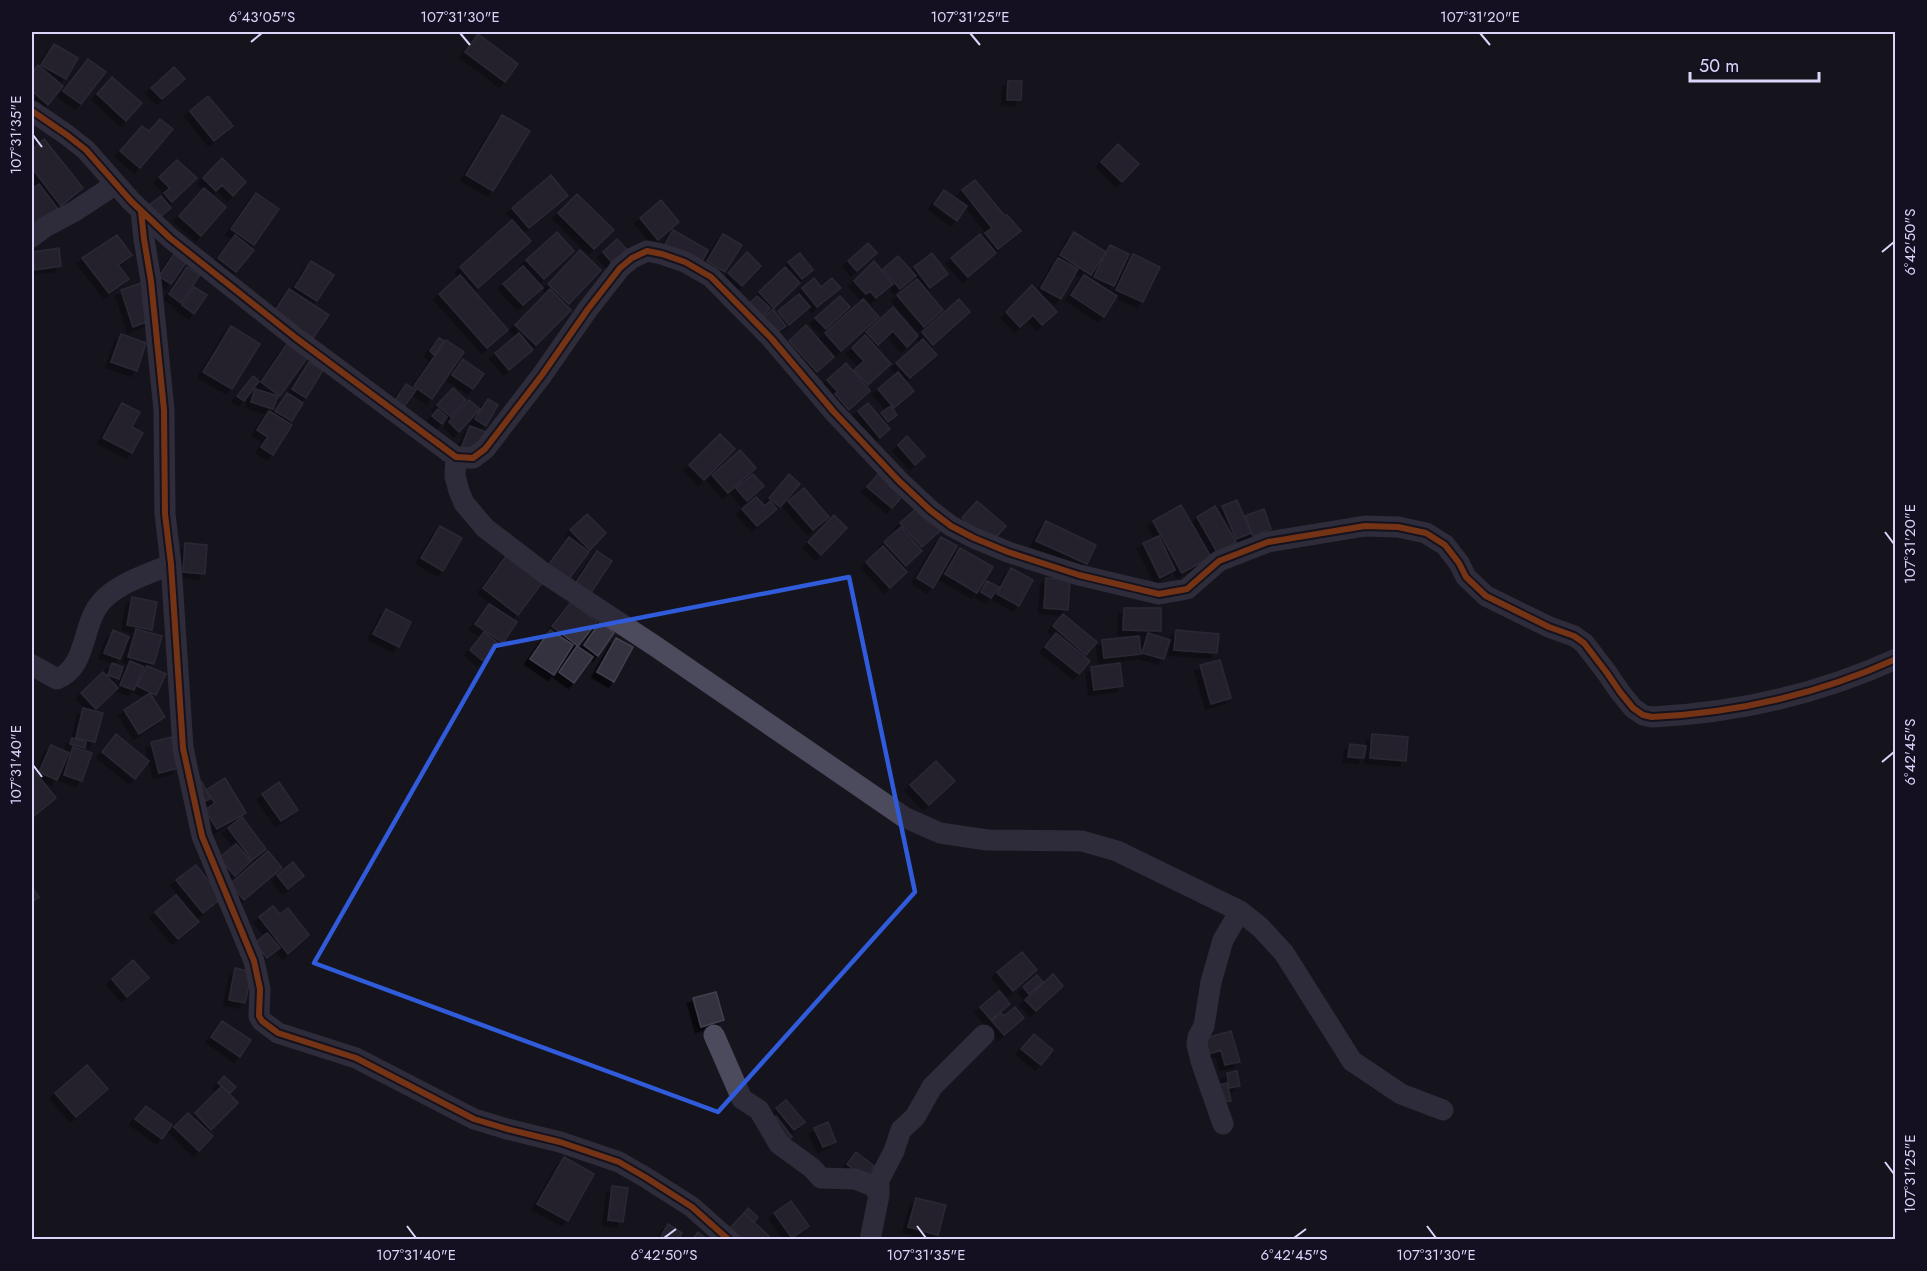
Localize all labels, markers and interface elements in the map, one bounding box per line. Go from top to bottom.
text: 6°43'05"S [229,6,295,28]
text: 107°31'30"E [420,6,500,28]
text: 107°31'25"E [930,6,1010,28]
text: 107°31'20"E [1440,6,1520,28]
scale bar [1690,45,1819,83]
text: 50 m [1699,53,1739,79]
text: 107°31'35"E [5,96,27,174]
text: 6°42'50"S [1899,208,1921,276]
text: 107°31'20"E [1899,504,1921,584]
text: 6°42'45"S [1899,719,1921,785]
text: 107°31'40"E [5,725,27,805]
text: 107°31'25"E [1899,1134,1921,1214]
text: 107°31'40"E [376,1244,456,1266]
text: 6°42'50"S [630,1244,698,1266]
text: 107°31'35"E [887,1244,965,1266]
text: 6°42'45"S [1261,1244,1327,1266]
text: 107°31'30"E [1396,1244,1476,1266]

